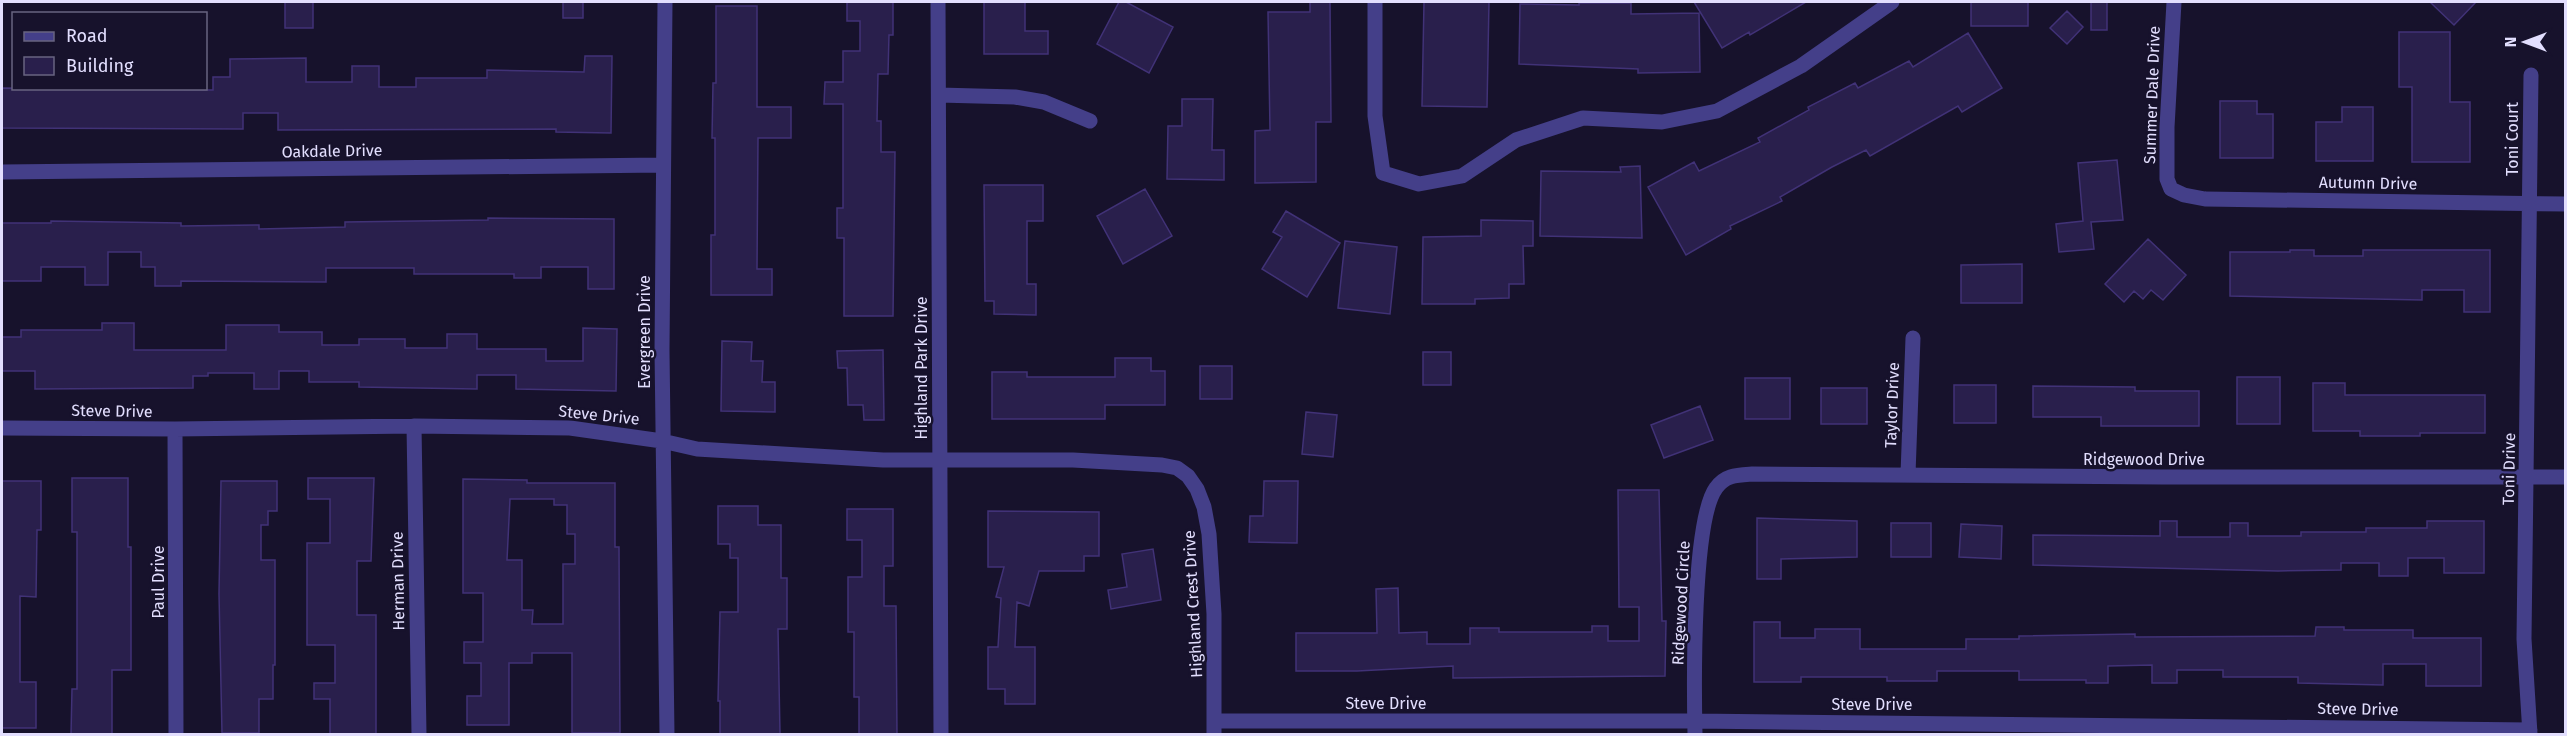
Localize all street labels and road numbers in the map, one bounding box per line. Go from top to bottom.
street label: Summer Dale Drive [2140,26,2164,164]
street label: Toni Court [2503,102,2522,176]
street label: Oakdale Drive [281,141,383,161]
street label: Autumn Drive [2319,173,2417,193]
street label: Evergreen Drive [635,275,654,389]
street label: Highland Park Drive [912,297,931,439]
street label: Taylor Drive [1881,362,1903,448]
street label: Steve Drive [71,401,153,421]
street label: Steve Drive [558,401,640,429]
street label: Toni Drive [2499,433,2519,505]
street label: Ridgewood Drive [2083,450,2205,469]
street label: Highland Crest Drive [1180,530,1206,678]
street label: Herman Drive [388,531,408,631]
street label: Ridgewood Circle [1668,540,1694,666]
street label: Paul Drive [149,546,168,618]
street label: Steve Drive [1345,694,1427,713]
street label: Steve Drive [1831,695,1913,714]
street label: Steve Drive [2317,699,2399,719]

